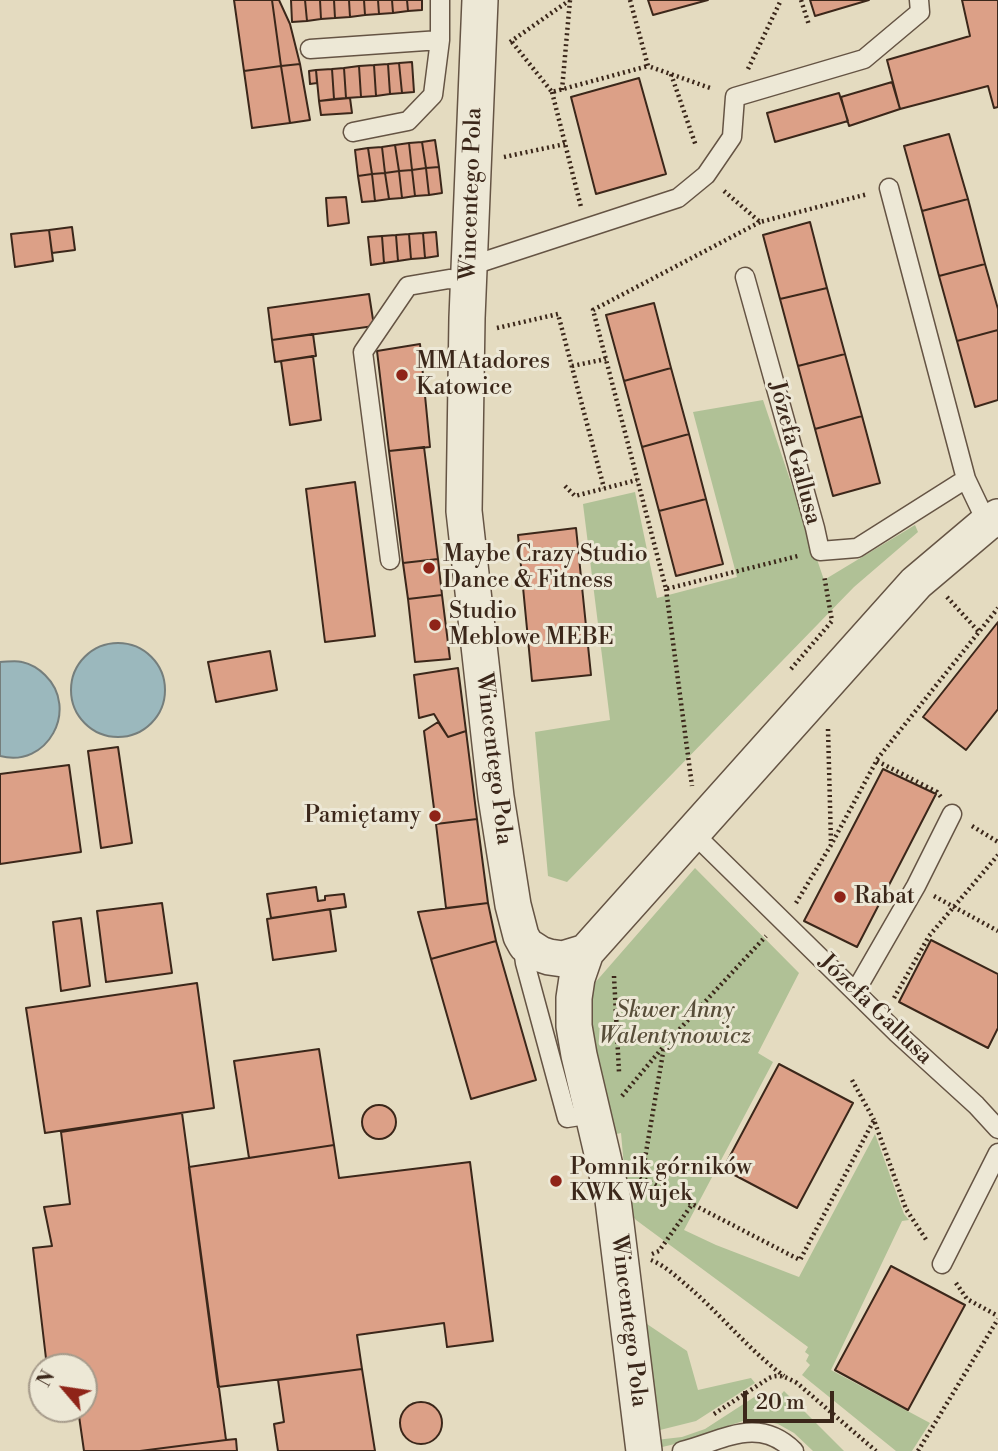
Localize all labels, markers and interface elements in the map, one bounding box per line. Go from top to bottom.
street label: Wincentego Pola [455,107,489,281]
place label: MMAtadores Katowice [416,348,550,402]
marker: MMAtadores Katowice [394,367,410,383]
street label: Józefa Gallusa [762,378,826,528]
place label: Maybe Crazy Studio Dance & Fitness [443,541,648,595]
marker: Maybe Crazy Studio Dance & Fitness [421,560,437,576]
place label: Studio Meblowe MEBE [449,598,614,652]
marker: Studio Meblowe MEBE [427,617,443,633]
street label: Wincentego Pola [469,671,517,847]
place label: Pamiętamy [304,802,421,830]
marker: Pamiętamy [427,808,443,824]
place label: Rabat [854,883,915,911]
marker: Rabat [832,889,848,905]
street label: Józefa Gallusa [812,949,938,1071]
park label: Skwer Anny Walentynowicz [599,997,751,1051]
place label: Pomnik górników KWK Wujek [570,1154,752,1208]
marker: Pomnik górników KWK Wujek [548,1173,564,1189]
street label: Wincentego Pola [604,1233,652,1409]
north arrow [28,1353,98,1423]
text: N [32,1366,61,1391]
scale bar [746,1378,837,1422]
text: 20 m [756,1390,805,1416]

